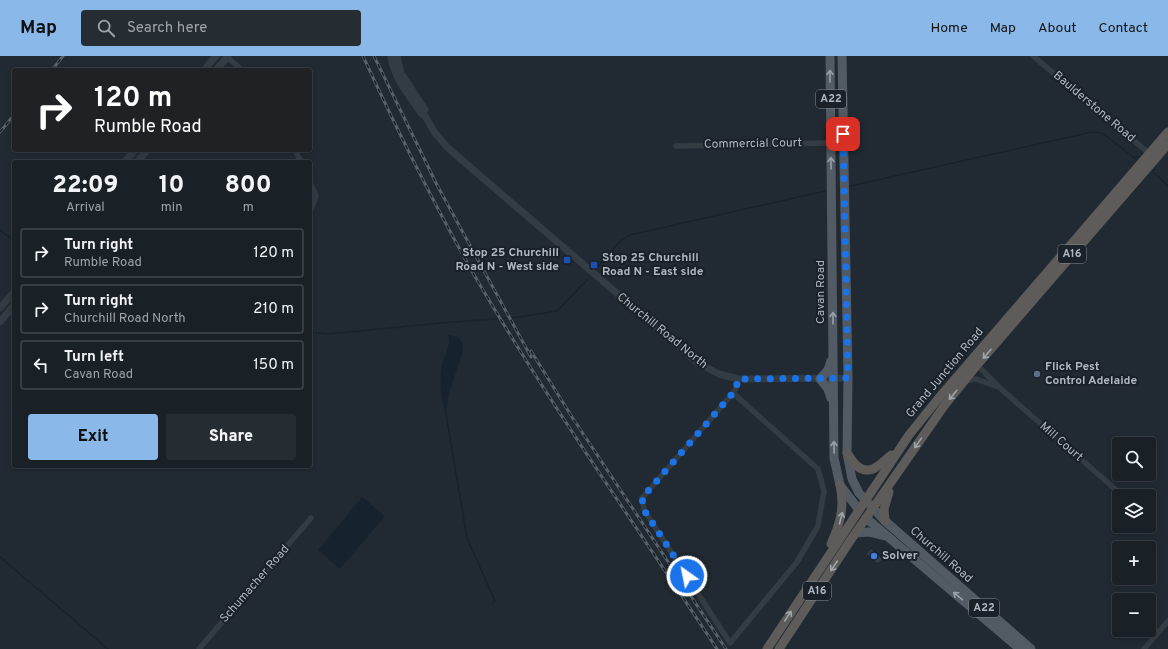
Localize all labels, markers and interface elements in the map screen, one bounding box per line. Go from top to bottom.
search box [81,10,361,46]
text: Map [20,16,57,40]
icon: search [95,17,117,39]
text: Search here [127,19,207,38]
text: Home [931,20,968,37]
text: Map [990,20,1016,37]
text: About [1038,20,1077,37]
text: Contact [1099,20,1148,37]
street label: Baulderstone Road [1050,68,1138,146]
one-way arrow [827,70,834,83]
text: 120 m [94,81,172,117]
icon: right [28,84,80,136]
road number: A22 [816,90,846,108]
text: Rumble Road [94,116,202,139]
pin [826,117,860,151]
icon: arrive [832,123,854,145]
street label: Commercial Court [704,135,802,153]
one-way arrow [827,157,835,170]
text: 22:09 [52,171,118,201]
text: 10 [159,171,185,201]
text: 800 [225,171,272,201]
text: Arrival [66,200,105,216]
text: min [161,200,182,216]
text: m [243,200,254,216]
text: Turn right [64,236,133,255]
icon: right [30,242,52,264]
text: 120 m [253,244,294,263]
place label: Stop 25 Churchill Road N - West side [455,245,559,275]
road number: A16 [1058,245,1086,263]
place label: Stop 25 Churchill Road N - East side [602,250,704,280]
text: Rumble Road [64,255,142,271]
marker: Stop 25 Churchill Road N - West side [562,255,572,265]
marker: Stop 25 Churchill Road N - East side [589,260,599,270]
street label: Cavan Road [813,260,829,324]
street label: Churchill Road North [613,289,711,373]
text: Turn right [64,292,133,311]
icon: right [30,298,52,320]
text: 210 m [253,300,294,319]
text: Churchill Road North [64,311,186,327]
one-way arrow [829,312,837,325]
street label: Grand Junction Road [902,324,988,422]
text: Turn left [64,348,124,367]
one-way arrow [982,348,991,359]
icon: left [30,354,52,376]
text: 150 m [253,356,294,375]
place label: Flick Pest Control Adelaide [1045,359,1138,389]
text: Cavan Road [64,367,133,383]
marker: Flick Pest Control Adelaide [1032,369,1042,379]
one-way arrow [948,389,957,400]
button: Exit [28,414,158,460]
button: Share [166,414,296,460]
street label: Mill Court [1036,419,1086,465]
one-way arrow [914,437,922,448]
map controls [1112,437,1156,637]
button: search [1112,437,1156,481]
one-way arrow [830,441,838,454]
button: layers [1112,489,1156,533]
one-way arrow [837,512,845,525]
street label: Churchill Road [906,523,976,587]
button: + [1112,541,1156,585]
street label: Schumacher Road [217,542,293,626]
place label: Solver [882,548,918,564]
marker: Solver [869,551,879,561]
position arrow [666,555,708,597]
one-way arrow [830,560,838,571]
road number: A16 [803,582,831,600]
one-way arrow [953,592,964,601]
button: − [1112,593,1156,637]
road number: A22 [969,599,999,617]
one-way arrow [784,611,792,622]

